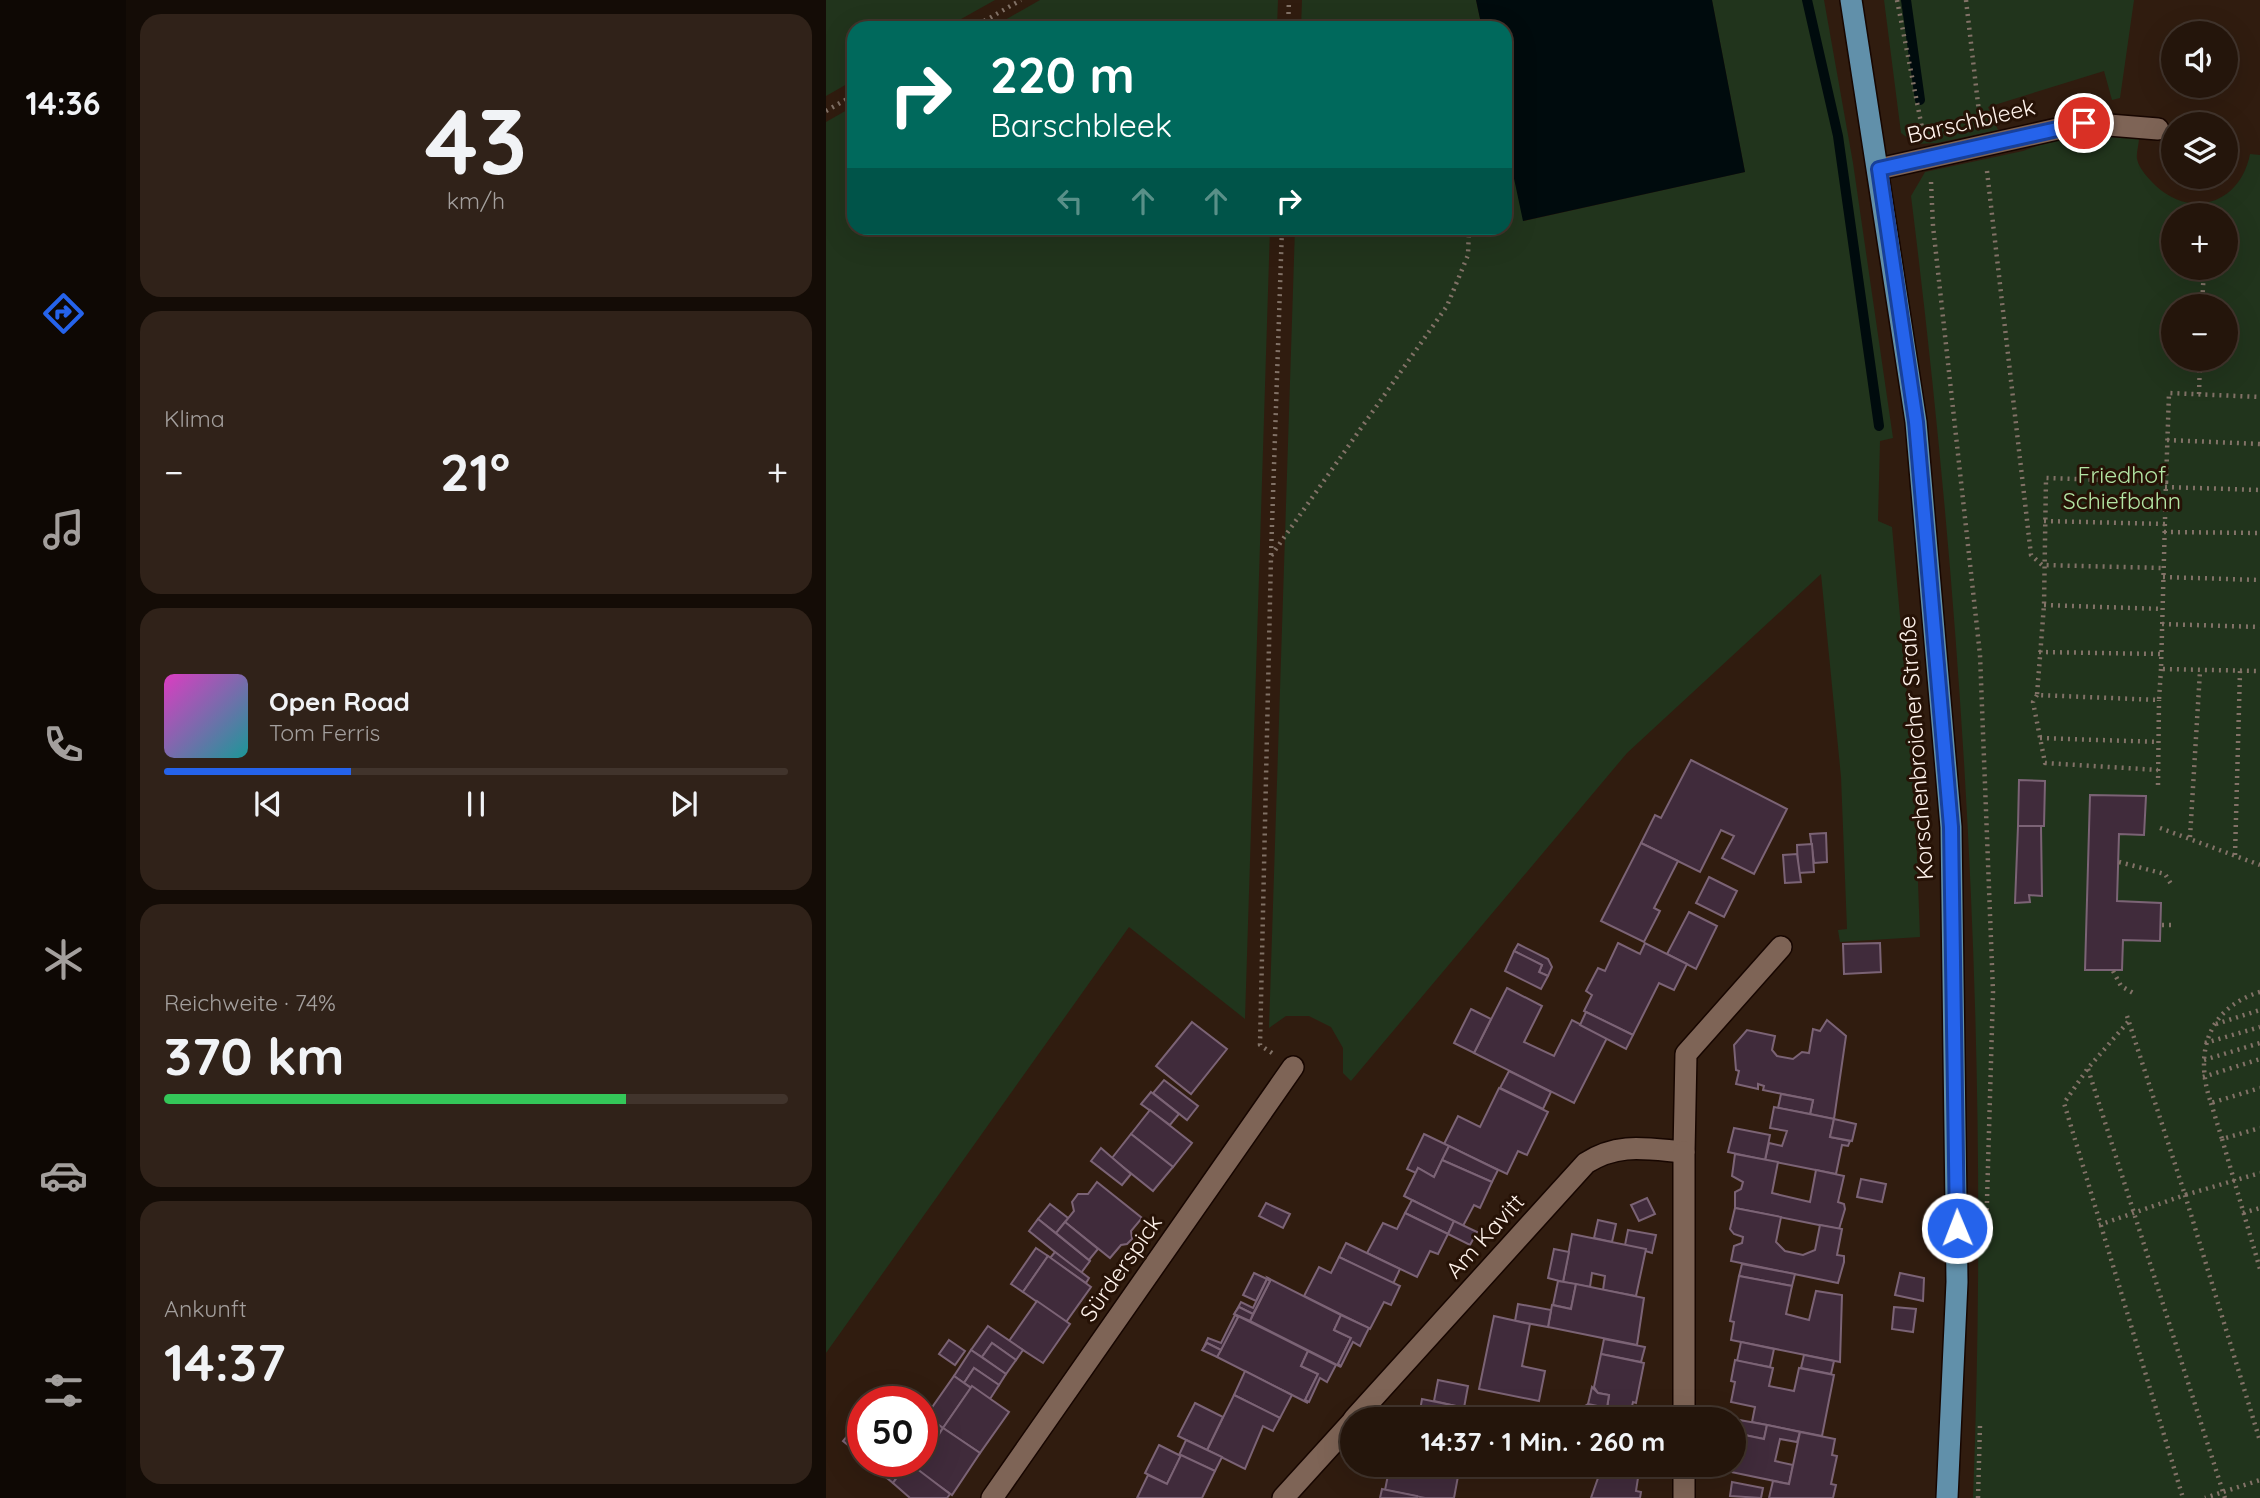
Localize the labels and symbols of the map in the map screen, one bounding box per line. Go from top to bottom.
street label: Barschbleek [1904,92,2038,149]
pin [2054,93,2114,153]
park label: Friedhof Schiefbahn [2063,460,2181,515]
street label: Korschenbroicher Straße [1892,615,1939,881]
street label: Am Kavitt [1439,1187,1530,1284]
position arrow [1920,1191,1994,1265]
street label: Sürderspick [1073,1209,1168,1327]
speed limit sign: 50 [847,1386,938,1477]

